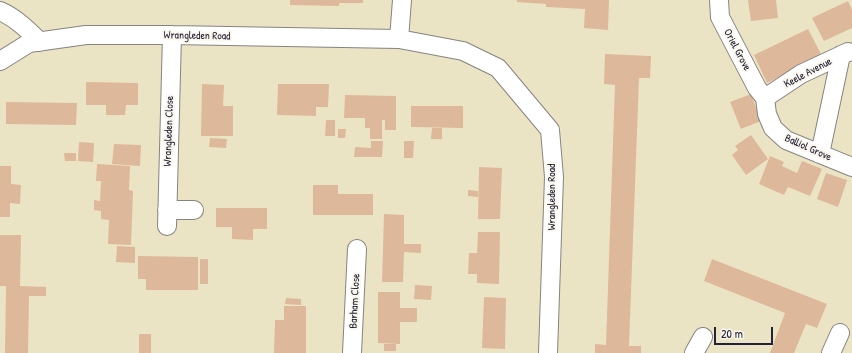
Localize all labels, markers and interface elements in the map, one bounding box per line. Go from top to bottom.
street label: Oriel Grove [721,27,753,73]
street label: Wrangleden Road [164,29,230,43]
street label: Keele Avenue [782,55,834,91]
street label: Wrangleden Close [161,95,177,167]
street label: Balliol Grove [783,132,833,164]
street label: Wrangleden Road [545,164,559,230]
street label: Barham Close [347,273,363,329]
scale bar [716,319,775,345]
text: 20 m [721,325,743,342]

